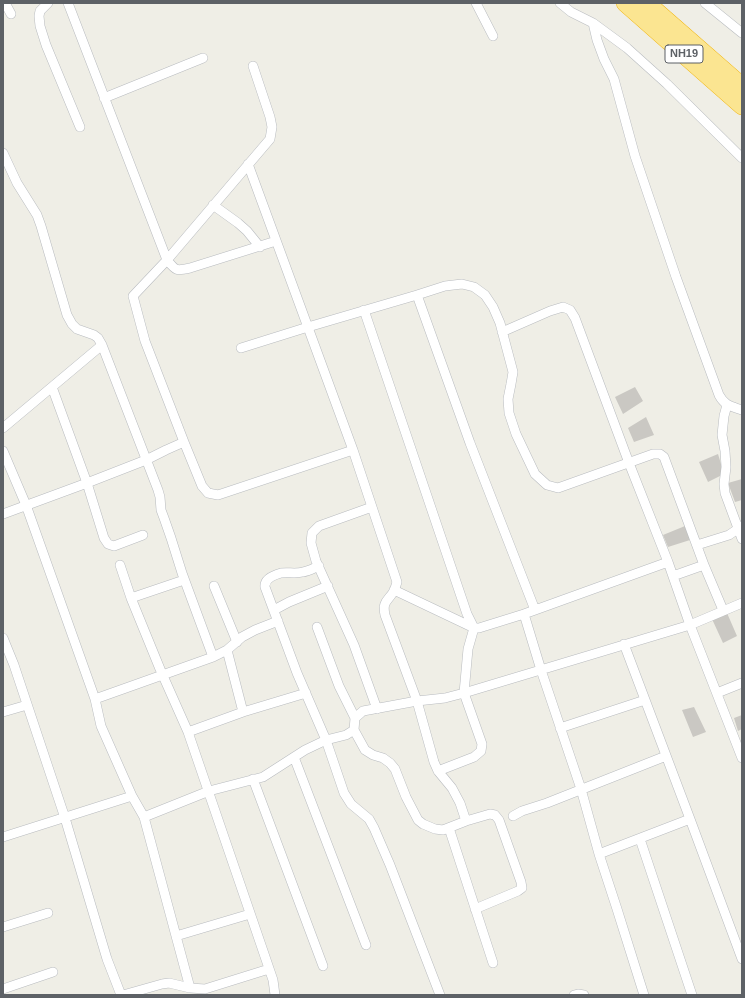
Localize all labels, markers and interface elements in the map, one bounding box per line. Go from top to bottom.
road number: NH19 [665,45,703,63]

